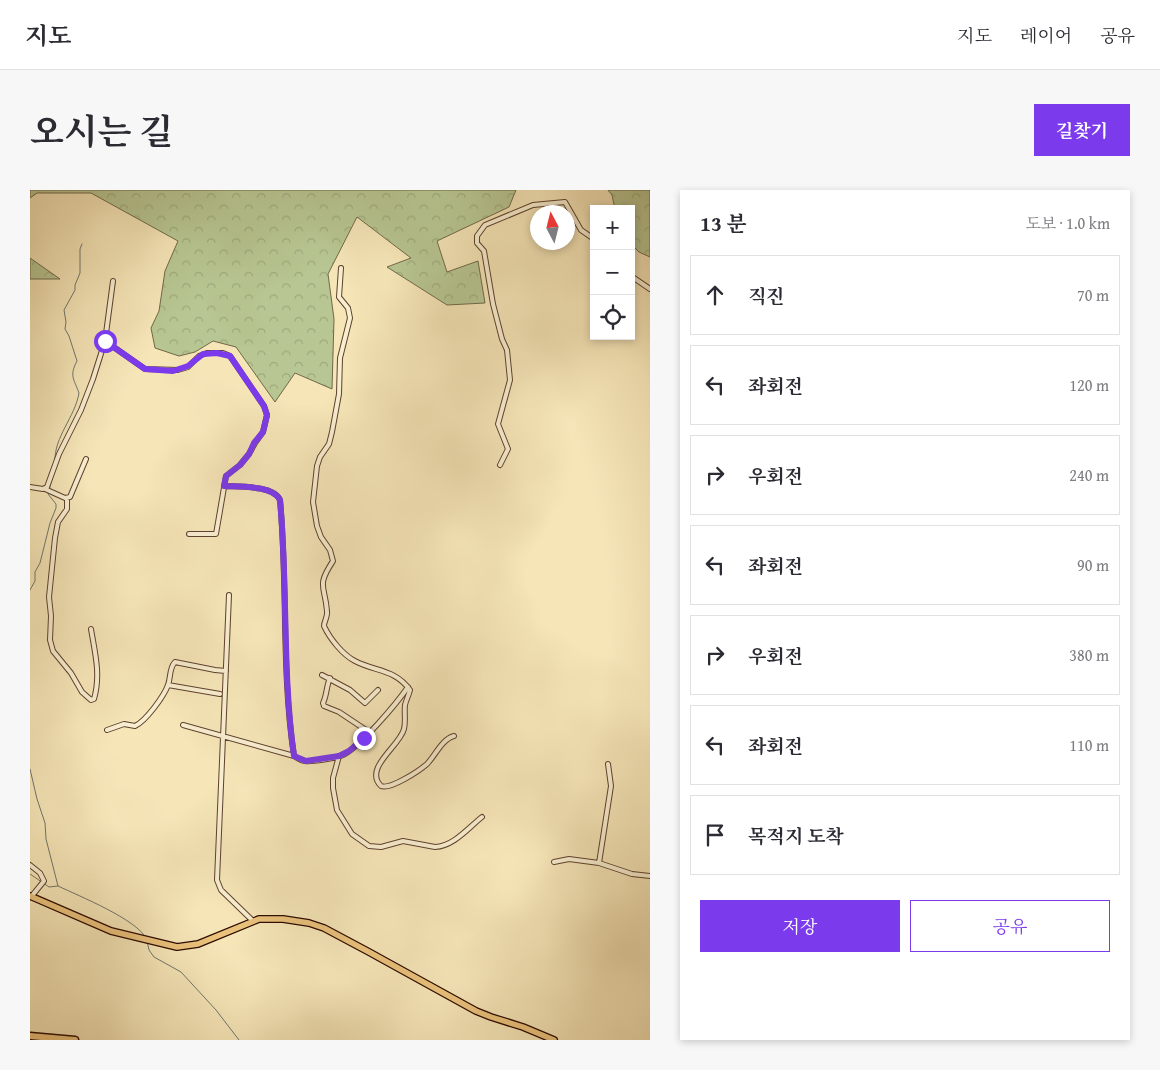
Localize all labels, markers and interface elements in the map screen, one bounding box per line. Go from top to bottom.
text: 지도 [25,18,71,53]
text: 지도 [957,22,992,49]
text: 레이어 [1020,22,1072,49]
text: 공유 [1100,22,1135,49]
button: 길찾기 [1034,104,1130,156]
text: 오시는 길 [30,106,173,157]
north arrow [530,205,575,250]
map controls [590,205,635,340]
button: + [590,205,635,250]
text: 13 분 [700,208,747,239]
text: 도보 · 1.0 km [1025,211,1110,235]
button: − [590,250,635,295]
icon: ahead [701,281,729,309]
text: 직진 [748,282,785,310]
text: 70 m [1077,283,1109,307]
button: locate [590,295,635,340]
route start [94,330,117,353]
icon: left [701,371,729,399]
text: 좌회전 [748,372,803,400]
text: 120 m [1069,373,1109,397]
icon: right [701,461,729,489]
text: 우회전 [748,462,803,490]
text: 240 m [1069,463,1109,487]
icon: left [701,551,729,579]
text: 좌회전 [748,552,803,580]
text: 90 m [1077,553,1109,577]
icon: right [701,641,729,669]
text: 우회전 [748,642,803,670]
text: 380 m [1069,643,1109,667]
route end [353,727,376,750]
icon: left [701,731,729,759]
text: 좌회전 [748,732,803,760]
text: 110 m [1069,733,1109,757]
icon: arrive [701,821,729,849]
text: 목적지 도착 [748,822,844,850]
button: 저장 [700,900,900,952]
button: 공유 [910,900,1110,952]

